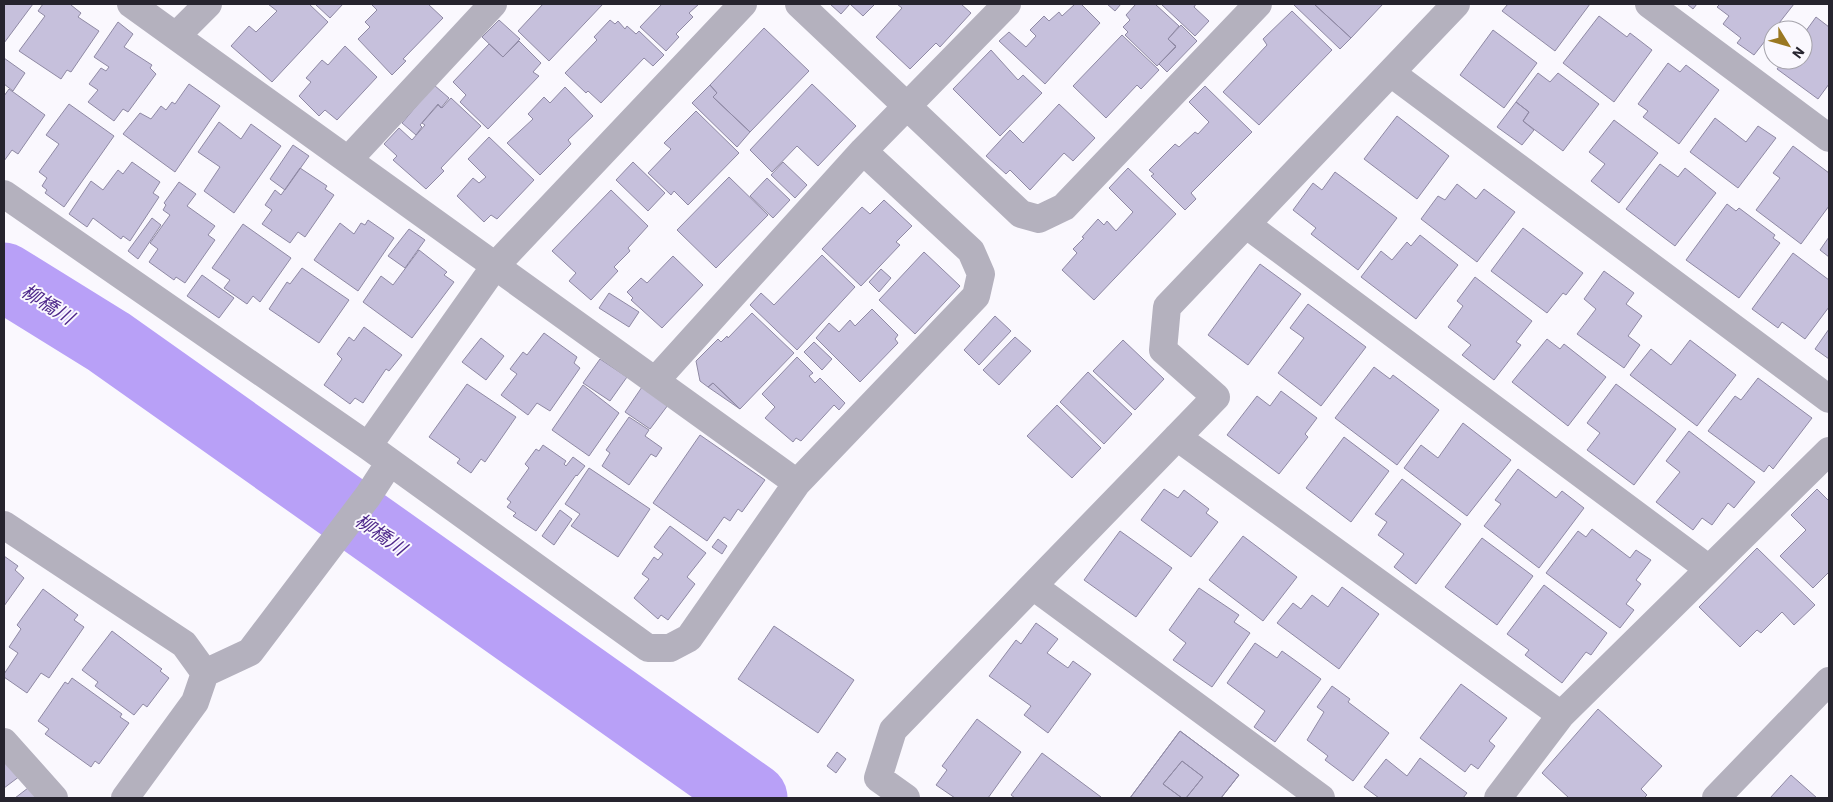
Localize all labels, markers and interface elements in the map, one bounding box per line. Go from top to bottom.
north arrow [1763,20,1813,70]
text: N [1788,43,1809,62]
water label: 柳橋川 [17,279,80,330]
water label: 柳橋川 [351,508,413,561]

